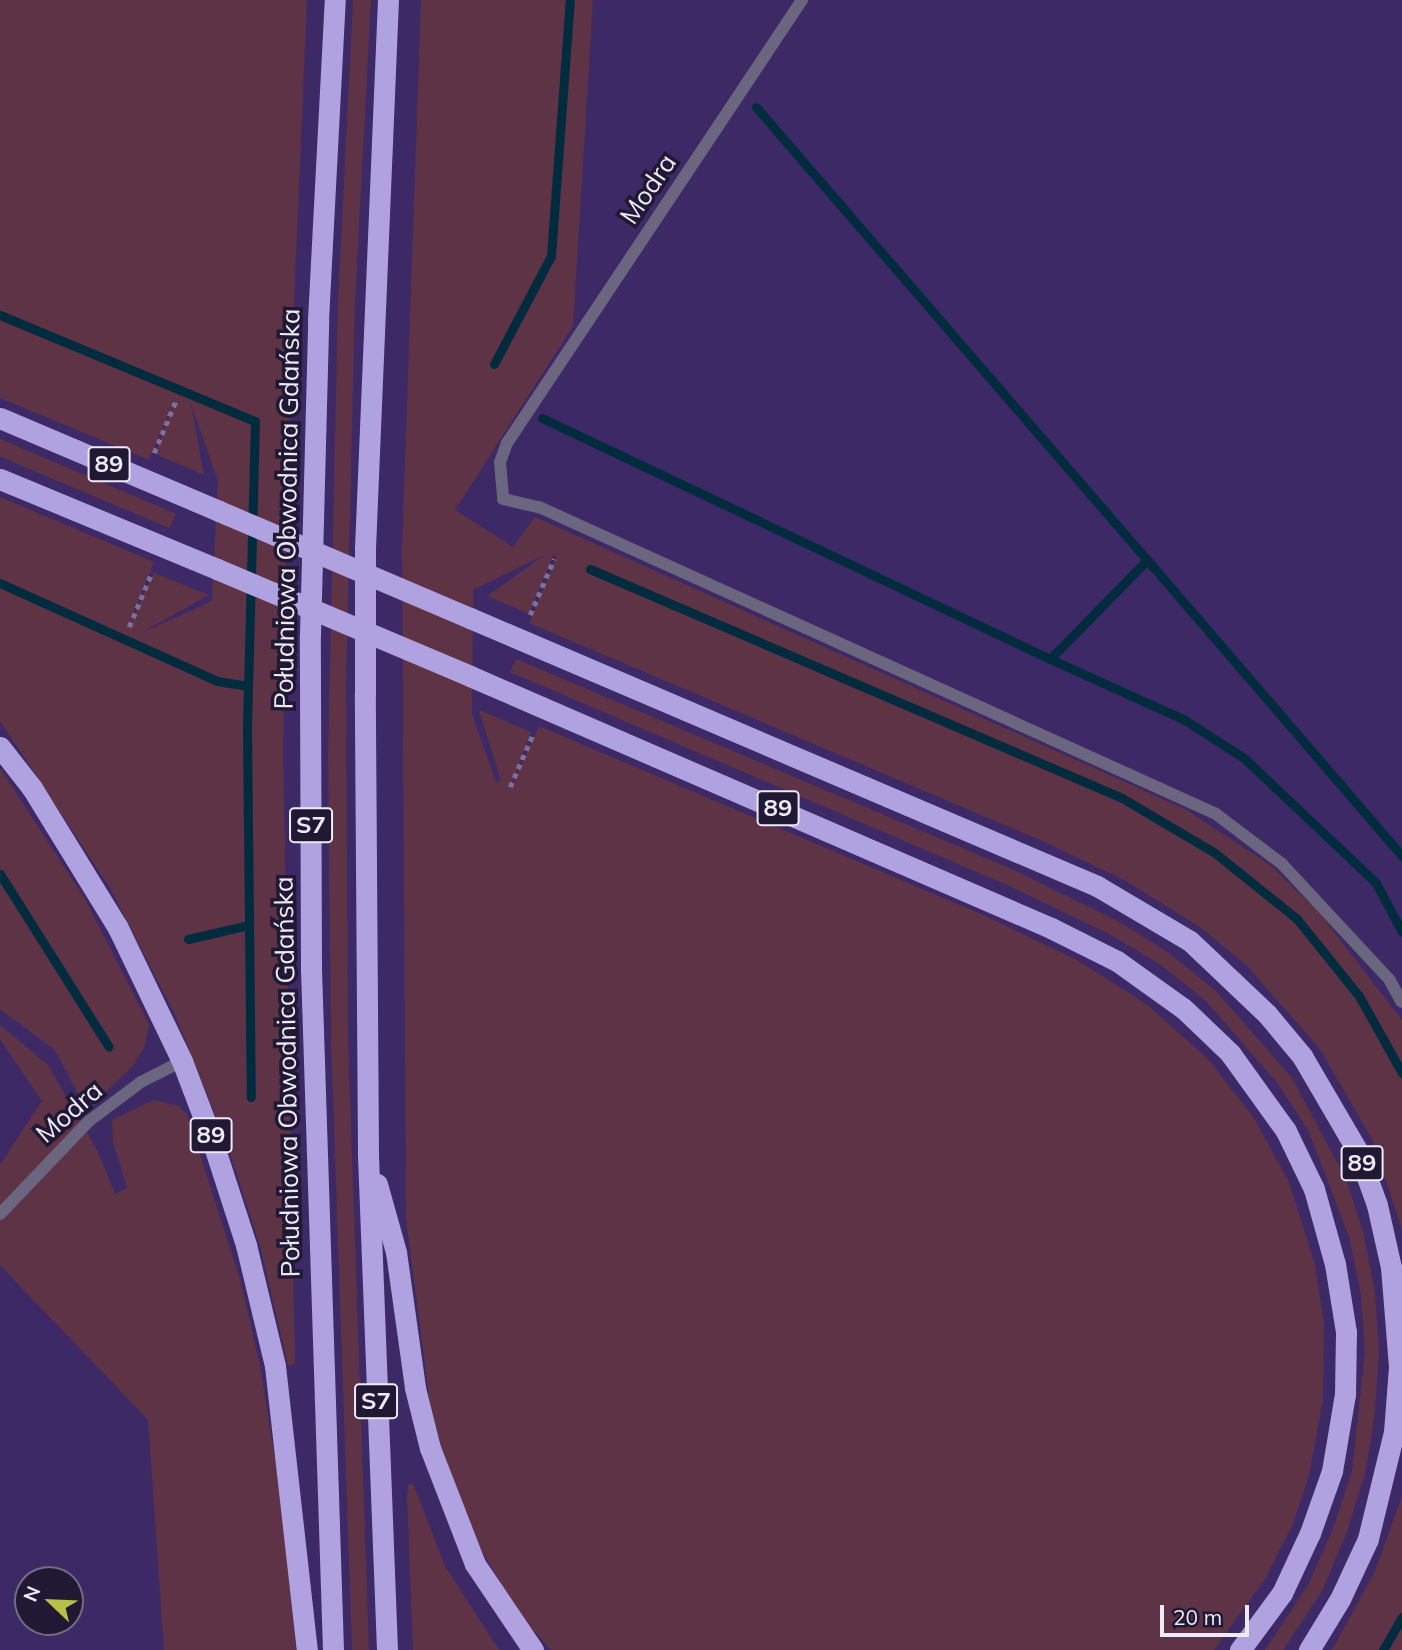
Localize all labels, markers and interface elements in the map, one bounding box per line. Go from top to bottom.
street label: Modra [613,148,683,230]
street label: Południowa Obwodnica Gdańska [268,308,306,710]
road number: 89 [86,444,132,485]
road number: 89 [755,788,801,828]
road number: S7 [288,804,334,846]
street label: Południowa Obwodnica Gdańska [268,876,306,1278]
street label: Modra [29,1075,109,1149]
road number: 89 [188,1114,234,1156]
road number: 89 [1339,1142,1385,1184]
road number: S7 [353,1380,399,1422]
north arrow [14,1566,84,1636]
text: N [18,1582,45,1605]
scale bar [1164,1590,1253,1634]
text: 20 m [1173,1604,1222,1630]

